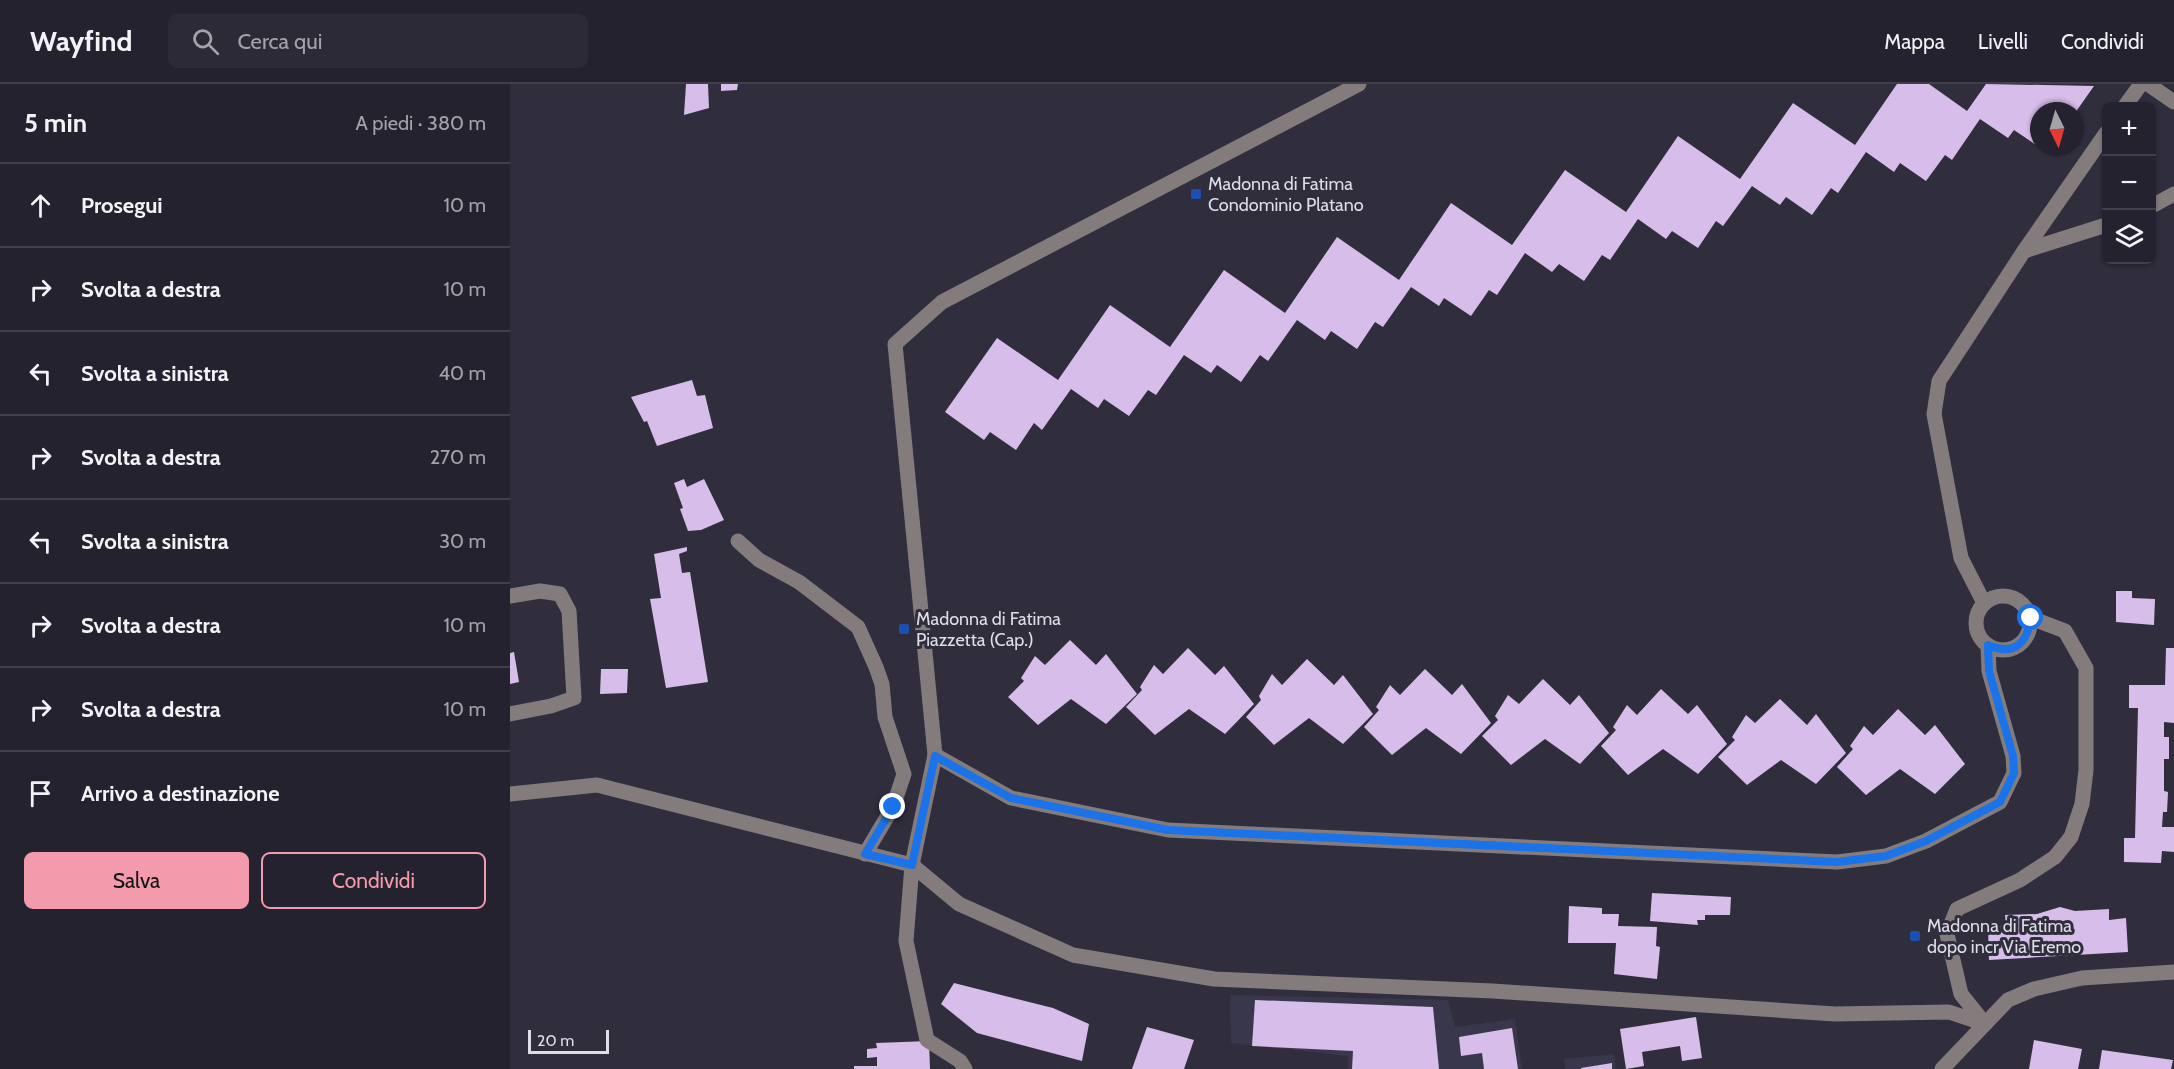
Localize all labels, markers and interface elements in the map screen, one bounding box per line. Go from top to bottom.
search box [168,14,588,68]
text: Wayfind [30,24,132,58]
icon: search [189,25,222,58]
text: Cerca qui [237,28,323,55]
text: Mappa [1884,29,1945,54]
text: Livelli [1978,29,2028,54]
text: Condividi [2061,29,2144,54]
north arrow [2030,102,2084,156]
map controls [2102,102,2156,264]
button: + [2102,102,2156,156]
text: 5 min [24,107,87,139]
text: A piedi · 380 m [356,111,486,135]
button: − [2102,156,2156,210]
place label: Madonna di Fatima Condominio Platano [1208,173,1364,216]
marker: Madonna di Fatima Condominio Platano [1189,187,1203,201]
icon: ahead [24,189,57,222]
text: Prosegui [81,192,163,219]
text: 10 m [443,193,486,217]
button: layers [2102,210,2156,264]
icon: right [24,273,57,306]
text: Svolta a destra [81,276,221,303]
text: 10 m [443,277,486,301]
icon: left [24,357,57,390]
text: Svolta a sinistra [81,360,229,387]
text: 40 m [438,361,486,385]
icon: right [24,441,57,474]
text: Svolta a destra [81,444,221,471]
text: 270 m [430,445,486,469]
icon: left [24,525,57,558]
text: Svolta a sinistra [81,528,229,555]
text: 30 m [439,529,486,553]
route start [2017,604,2043,630]
place label: Madonna di Fatima Piazzetta (Cap.) [916,608,1061,651]
icon: right [24,609,57,642]
text: Svolta a destra [81,612,221,639]
text: 10 m [443,613,486,637]
marker: Madonna di Fatima Piazzetta (Cap.) [897,622,911,636]
icon: right [24,693,57,726]
text: Svolta a destra [81,696,221,723]
text: 10 m [443,697,486,721]
icon: arrive [24,777,57,810]
text: Arrivo a destinazione [81,780,279,807]
route end [879,793,905,819]
button: Salva [24,852,249,909]
button: Condividi [261,852,486,909]
place label: Madonna di Fatima dopo incr Via Eremo [1927,915,2081,958]
marker: Madonna di Fatima dopo incr Via Eremo [1908,929,1922,943]
scale bar [528,1027,609,1054]
text: 20 m [537,1031,574,1050]

